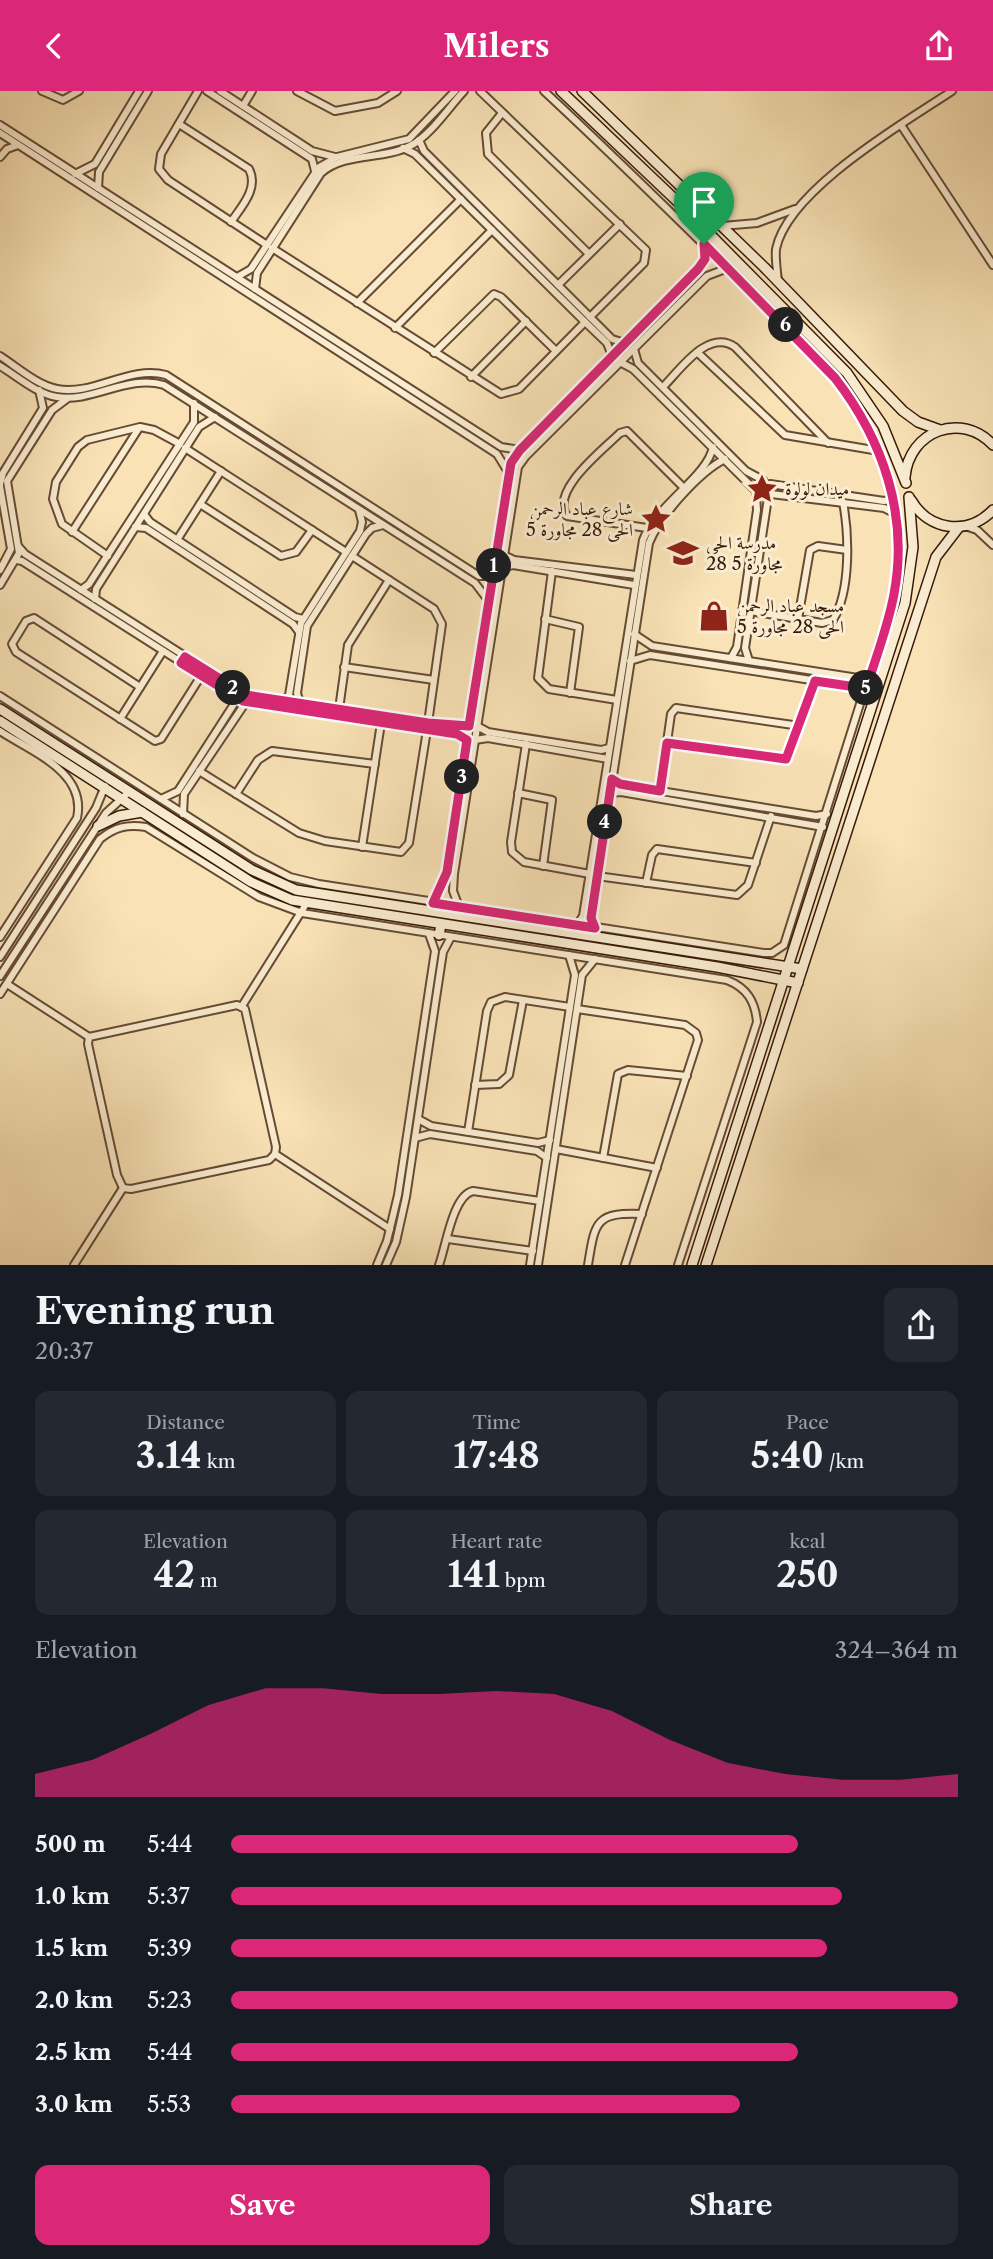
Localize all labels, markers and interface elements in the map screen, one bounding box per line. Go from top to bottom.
text: Milers [443,26,550,65]
icon: back [35,27,73,65]
icon: share [920,27,958,65]
pin [674,172,734,244]
icon: arrive [685,183,723,221]
pin: 6 [768,307,804,343]
text: 6 [780,313,791,336]
place icon: ميدان لولوة [745,472,779,506]
place label: ميدان لولوة [785,478,849,500]
place label: شارع عباد الرحمن الحى 28 مجاورة 5 [526,498,633,542]
place icon: شارع عباد الرحمن الحى 28 مجاورة 5 [639,502,673,536]
place label: مدرسة الحى 28 مجاورة 5 [706,532,783,575]
school or university icon: مدرسة الحى 28 مجاورة 5 [666,536,700,570]
pin: 1 [476,549,512,583]
text: 1 [489,554,498,577]
place label: مسجد عباد الرحمن الحى 28 مجاورة 5 [737,595,844,639]
shop icon: مسجد عباد الرحمن الحى 28 مجاورة 5 [697,599,731,633]
pin: 2 [216,671,250,705]
pin: 5 [848,671,884,705]
text: 2 [227,676,238,699]
text: 5 [860,676,871,699]
pin: 3 [444,759,480,795]
text: 3 [456,765,467,788]
pin: 4 [588,805,622,839]
text: 4 [599,810,610,833]
text: Evening run [35,1287,275,1334]
button: share [884,1288,958,1362]
text: 20:37 [35,1337,93,1365]
text: Distance [146,1411,225,1434]
text: Time [472,1411,521,1434]
text: Pace [786,1411,829,1434]
text: 3.14 [136,1434,202,1477]
text: 17:48 [453,1434,540,1477]
text: 5:40 [751,1434,824,1477]
text: km [202,1450,235,1473]
text: /km [824,1450,864,1473]
text: Elevation [143,1530,228,1553]
text: Heart rate [451,1530,542,1553]
text: kcal [790,1530,825,1553]
text: 42 [153,1553,195,1596]
text: 141 [447,1553,500,1596]
text: 250 [776,1553,839,1596]
text: m [195,1569,218,1592]
text: bpm [500,1569,546,1592]
text: Elevation [35,1636,138,1664]
text: 324–364 m [835,1636,958,1664]
text: 500 m [35,1830,106,1858]
text: 5:44 [147,1830,193,1858]
text: 1.0 km [35,1882,110,1910]
text: 5:37 [147,1882,190,1910]
text: 1.5 km [35,1934,108,1962]
text: 5:39 [147,1934,192,1962]
text: 2.0 km [35,1986,113,2014]
text: 5:23 [147,1986,192,2014]
text: 2.5 km [35,2038,111,2066]
text: 5:44 [147,2038,193,2066]
text: 3.0 km [35,2090,113,2118]
text: 5:53 [147,2090,191,2118]
button: Save [35,2165,490,2245]
button: Share [504,2165,958,2245]

